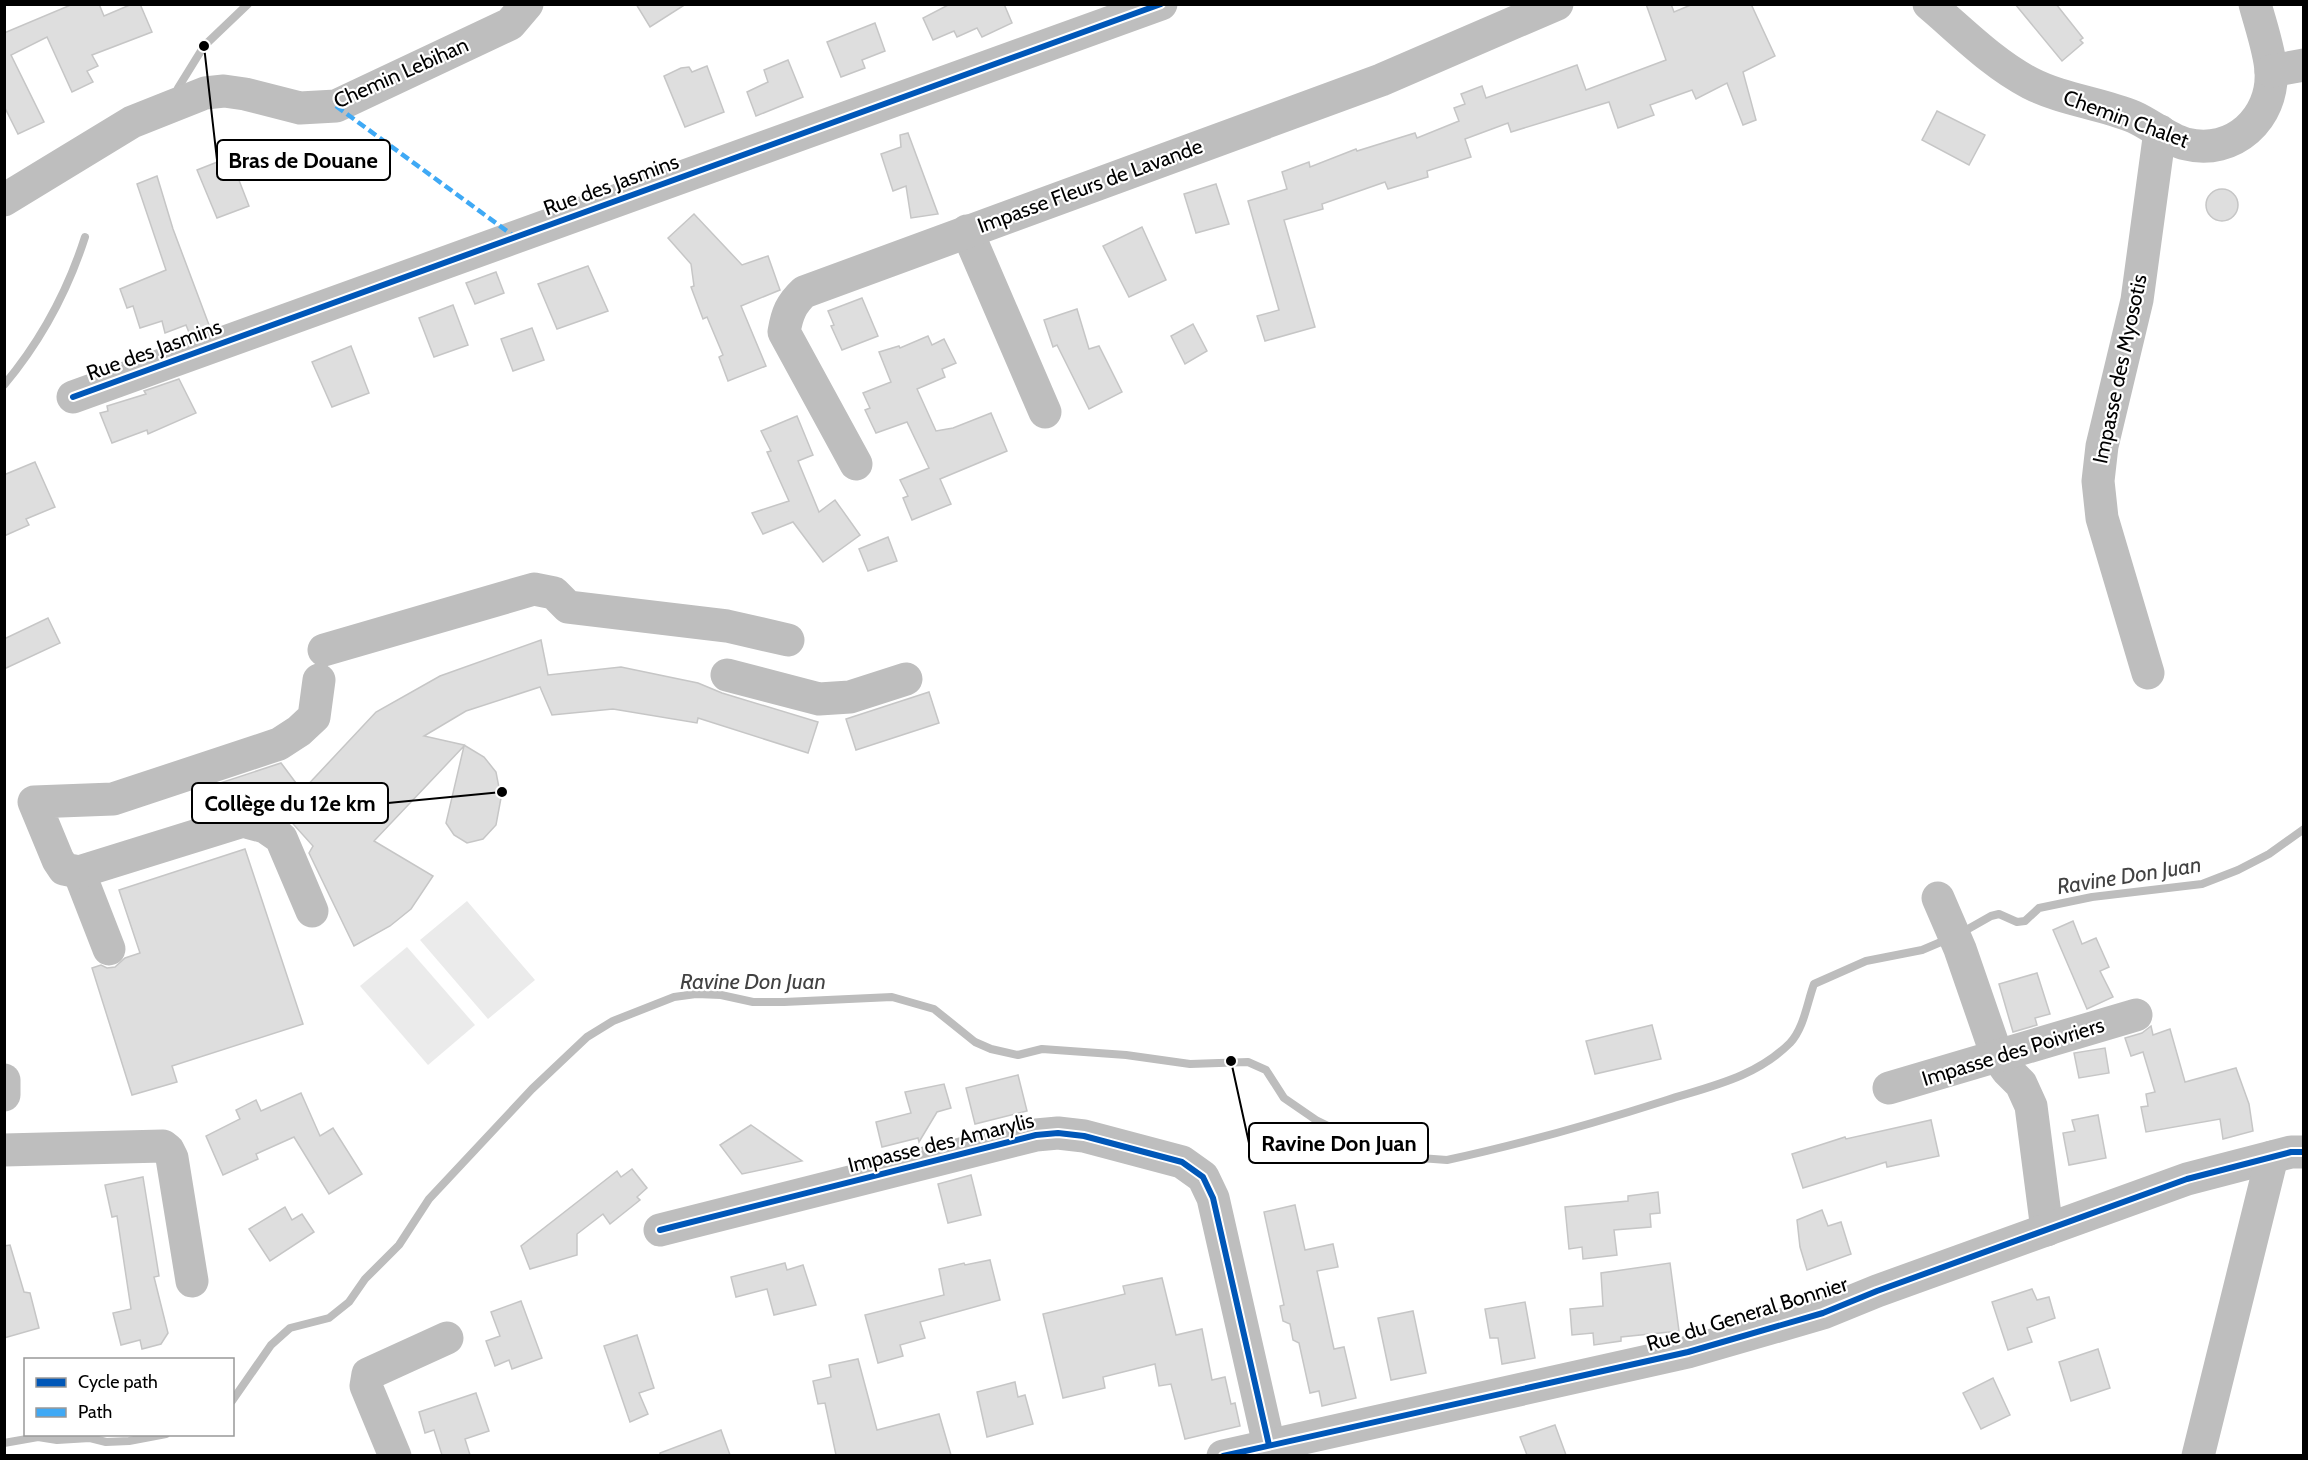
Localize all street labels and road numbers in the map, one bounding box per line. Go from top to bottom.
street label: Chemin Lebihan [330,32,472,113]
street label: Chemin Chalet [2060,84,2192,153]
street label: Impasse Fleurs de Lavande [974,133,1206,238]
street label: Rue des Jasmins [540,148,682,221]
street label: Impasse des Myosotis [2087,272,2152,466]
street label: Rue des Jasmins [83,313,225,386]
street label: Impasse des Poivriers [1919,1012,2107,1091]
street label: Impasse des Amarylis [845,1107,1037,1178]
street label: Rue du General Bonnier [1643,1271,1851,1356]

